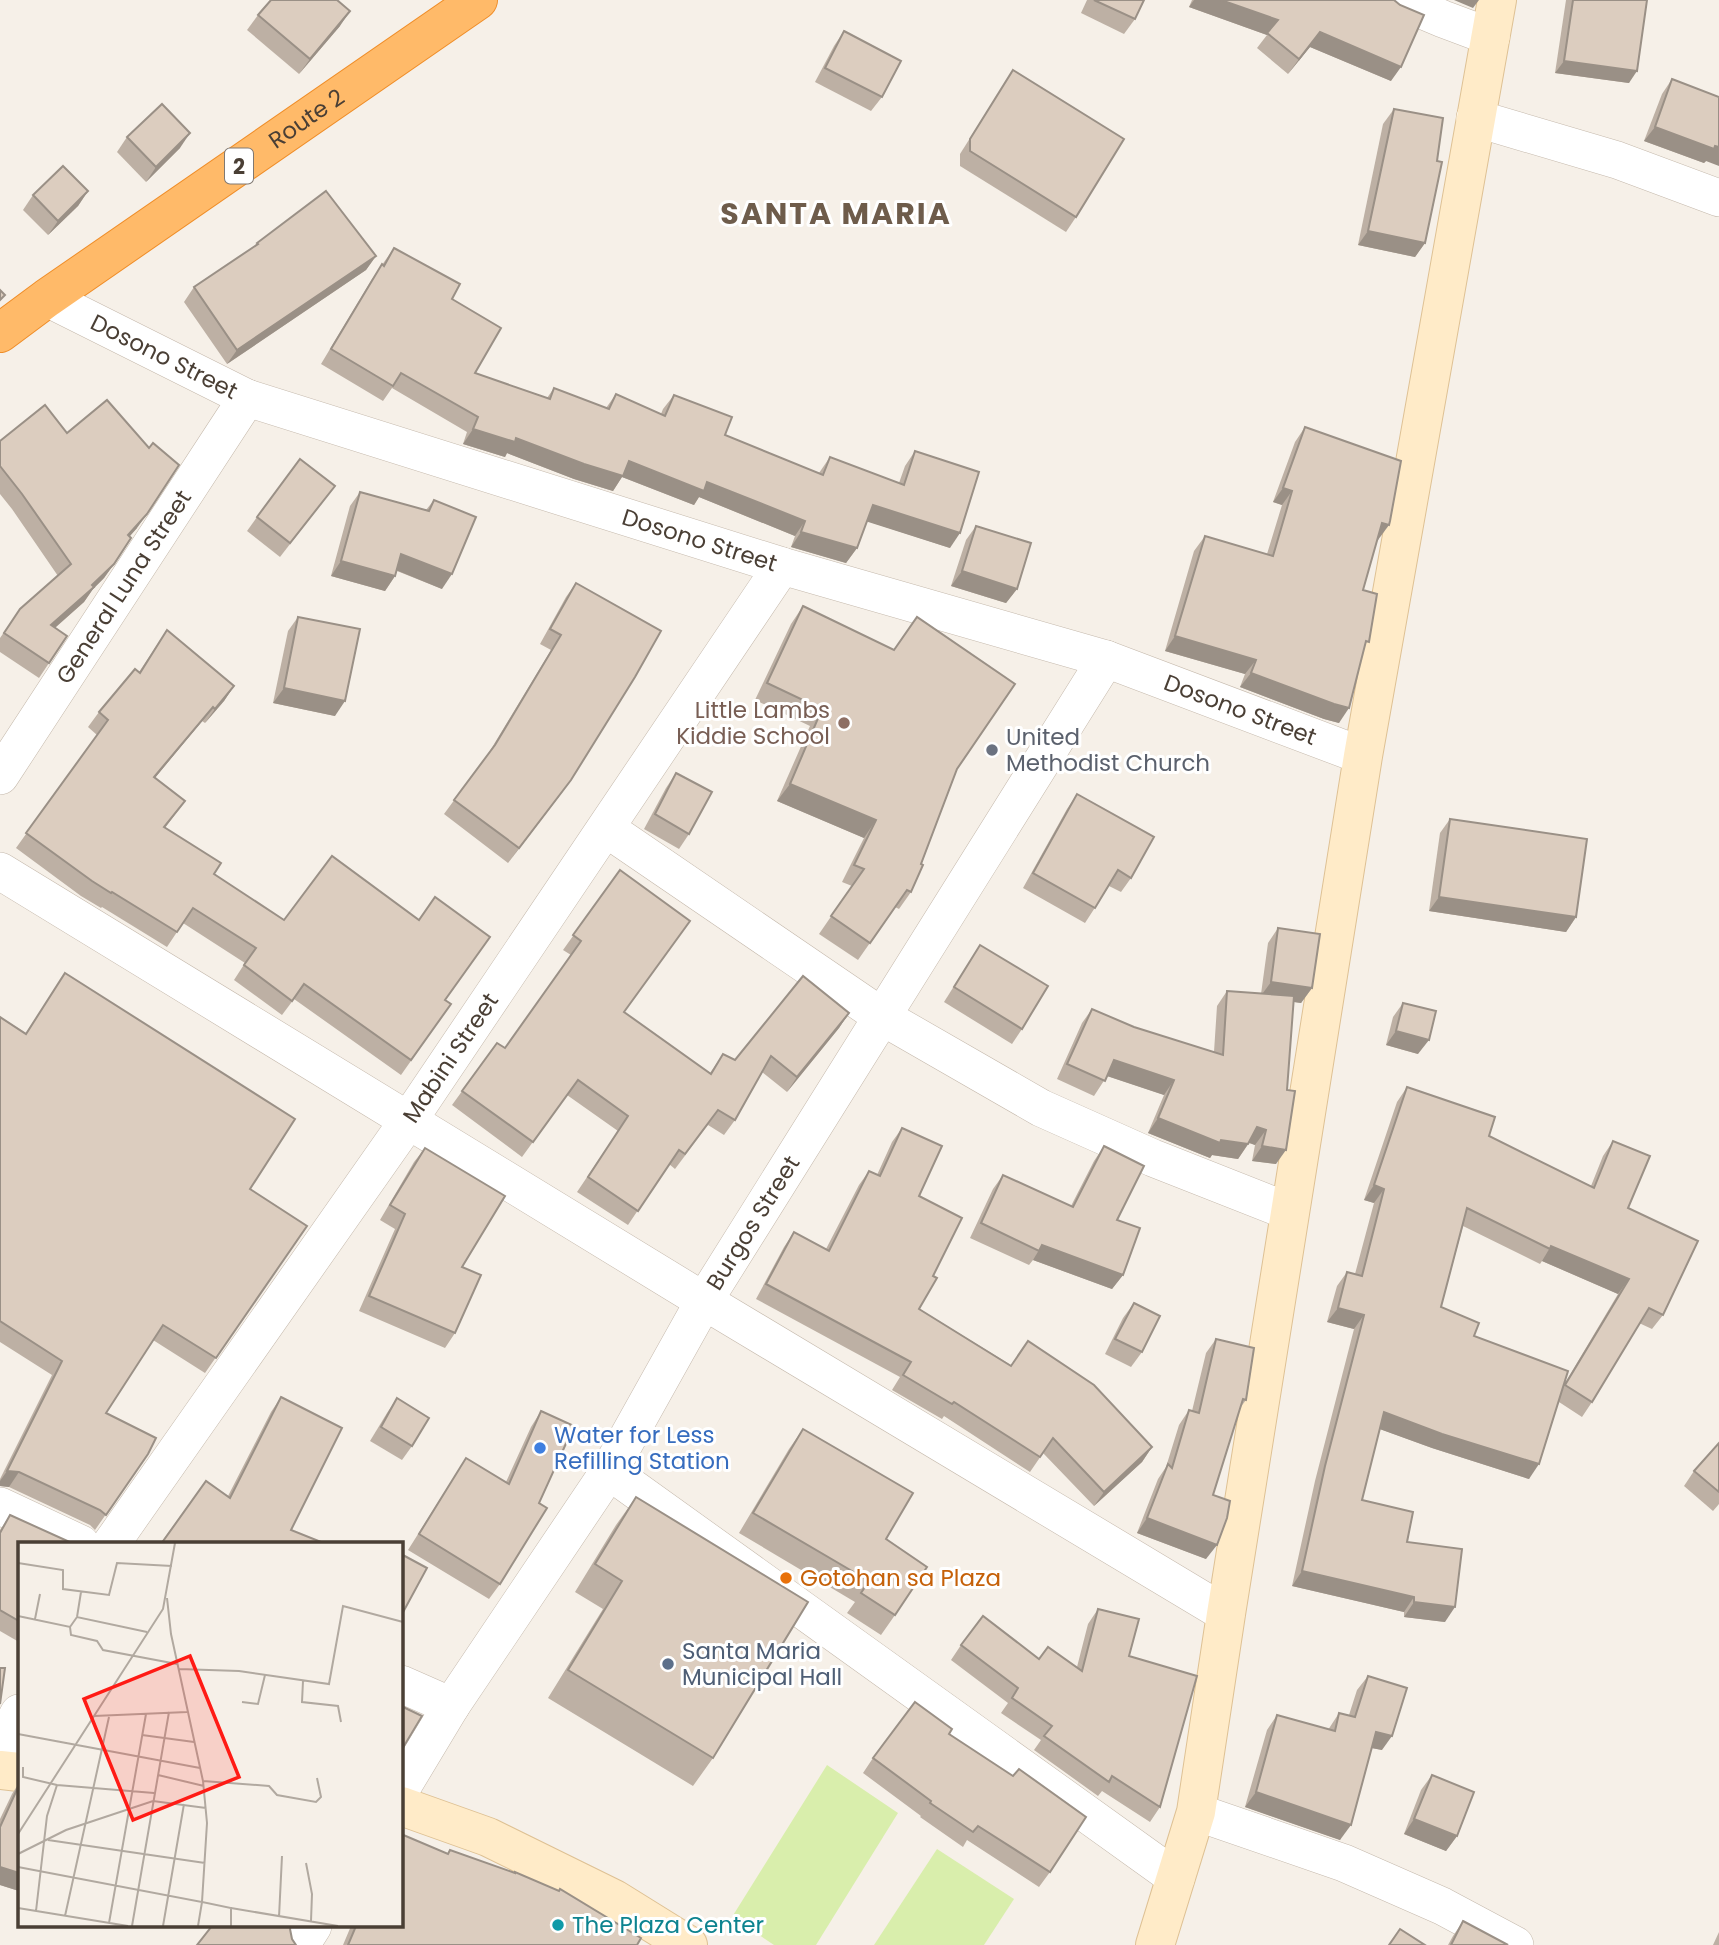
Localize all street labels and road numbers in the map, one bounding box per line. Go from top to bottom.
street label: Route 2 [262,81,351,156]
road number: 2 [225,148,253,184]
street label: Dosono Street [85,306,243,407]
street label: General Luna Street [49,484,199,690]
street label: Dosono Street [618,501,781,579]
street label: Dosono Street [1159,666,1321,753]
street label: Mabini Street [395,986,506,1129]
street label: Burgos Street [699,1149,807,1296]

